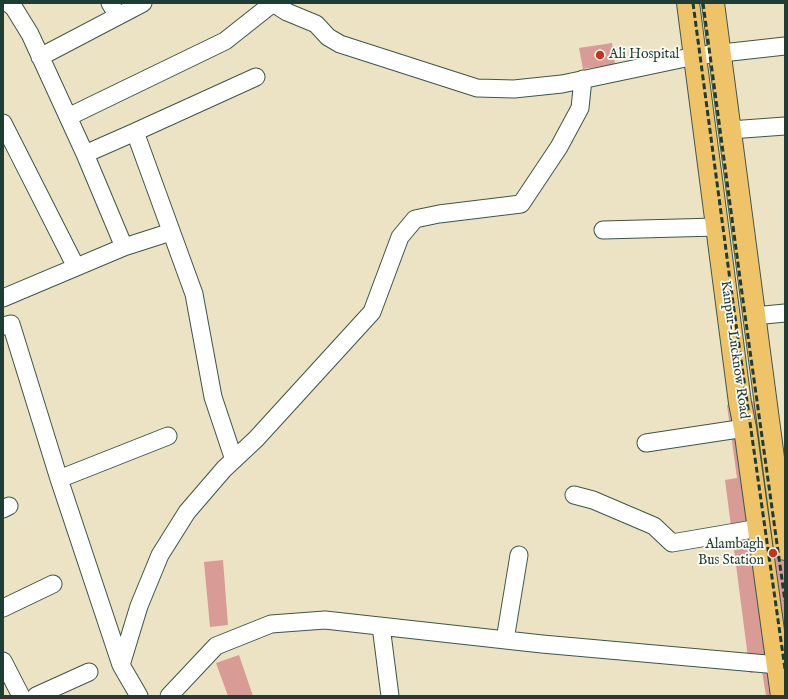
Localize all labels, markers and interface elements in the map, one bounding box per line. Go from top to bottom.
place label: Ali Hospital [609,47,679,63]
marker: Ali Hospital [594,49,606,61]
street label: Kanpur-Lucknow Road [716,280,752,420]
place label: Alambagh Bus Station [698,537,764,570]
marker: Alambagh Bus Station [767,547,779,559]

